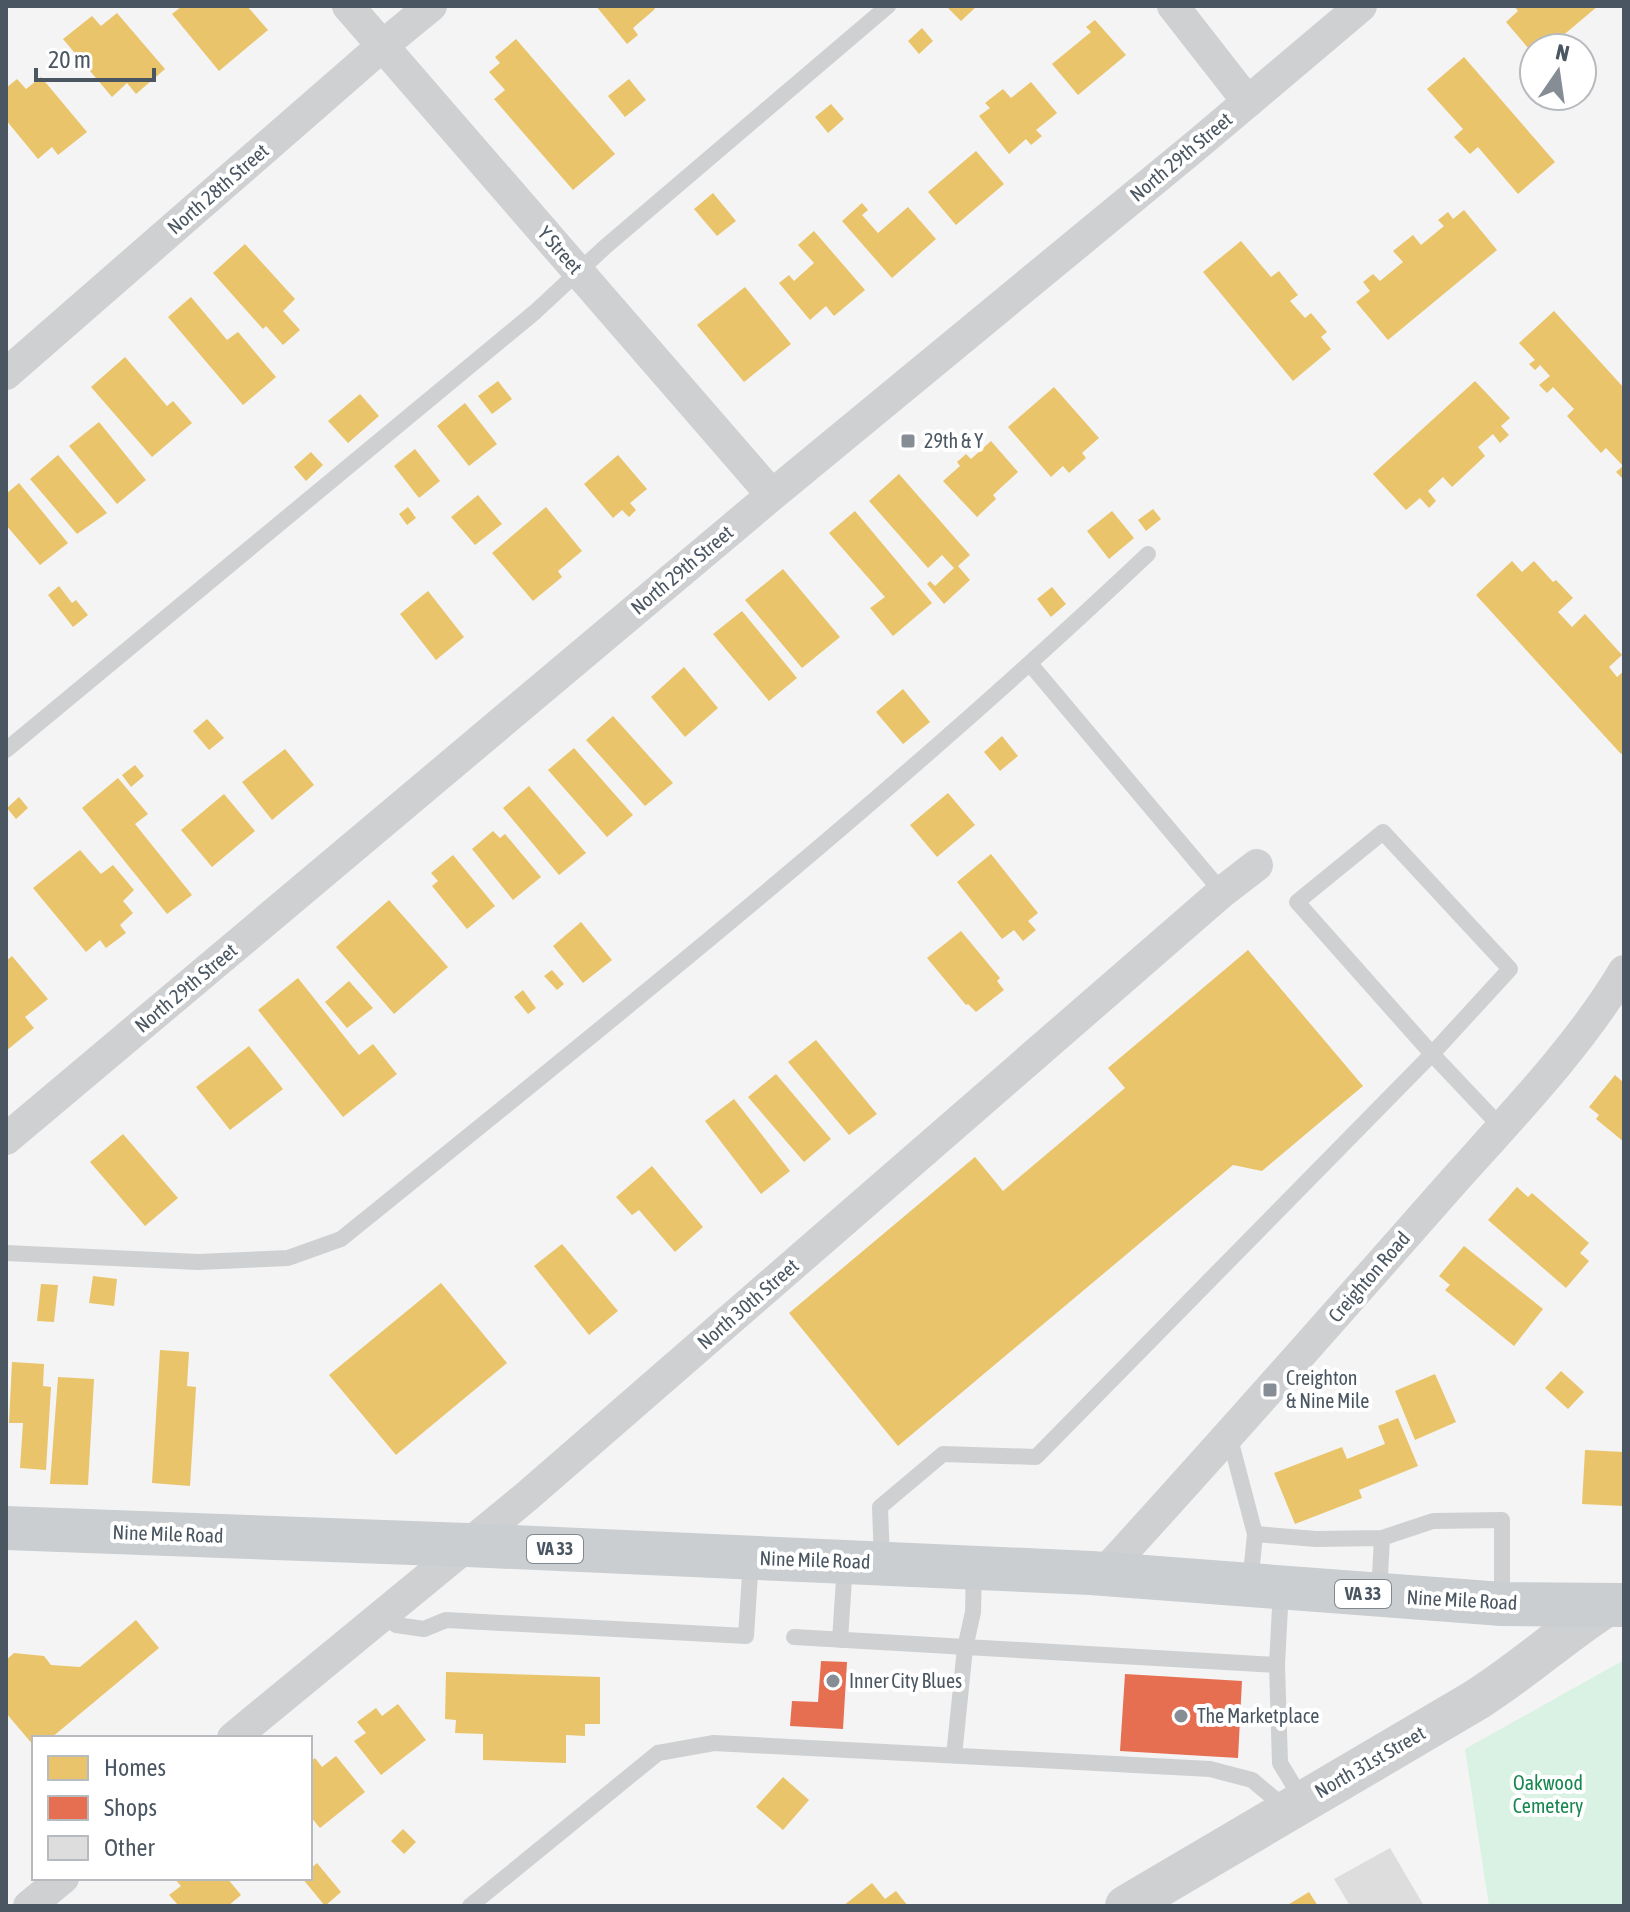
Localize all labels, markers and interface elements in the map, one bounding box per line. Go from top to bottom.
scale bar [36,32,154,82]
north arrow [1518,32,1598,112]
text: N [1553,38,1572,67]
text: 20 m [48,46,91,73]
street label: North 29th Street [1125,107,1237,206]
street label: North 28th Street [163,138,273,239]
street label: Y Street [533,221,587,278]
place label: 29th & Y [924,429,983,452]
marker: 29th & Y [899,432,917,450]
street label: North 29th Street [626,520,738,619]
street label: North 29th Street [130,938,242,1037]
street label: Creighton Road [1323,1227,1414,1327]
street label: North 30th Street [693,1253,803,1354]
place label: Creighton & Nine Mile [1286,1366,1369,1412]
marker: Creighton & Nine Mile [1261,1381,1279,1399]
street label: Nine Mile Road [112,1520,224,1547]
road number: VA 33 [527,1535,583,1563]
street label: Nine Mile Road [759,1546,871,1573]
road number: VA 33 [1335,1580,1391,1608]
street label: Nine Mile Road [1406,1585,1518,1614]
place label: Inner City Blues [849,1669,962,1692]
marker: Inner City Blues [824,1672,842,1690]
place label: The Marketplace [1197,1704,1319,1727]
marker: The Marketplace [1172,1707,1190,1725]
street label: North 31st Street [1311,1721,1429,1802]
legend [32,1736,312,1880]
text: Homes [104,1754,166,1781]
park label: Oakwood Cemetery [1513,1771,1583,1817]
text: Shops [104,1794,157,1821]
text: Other [104,1834,155,1861]

